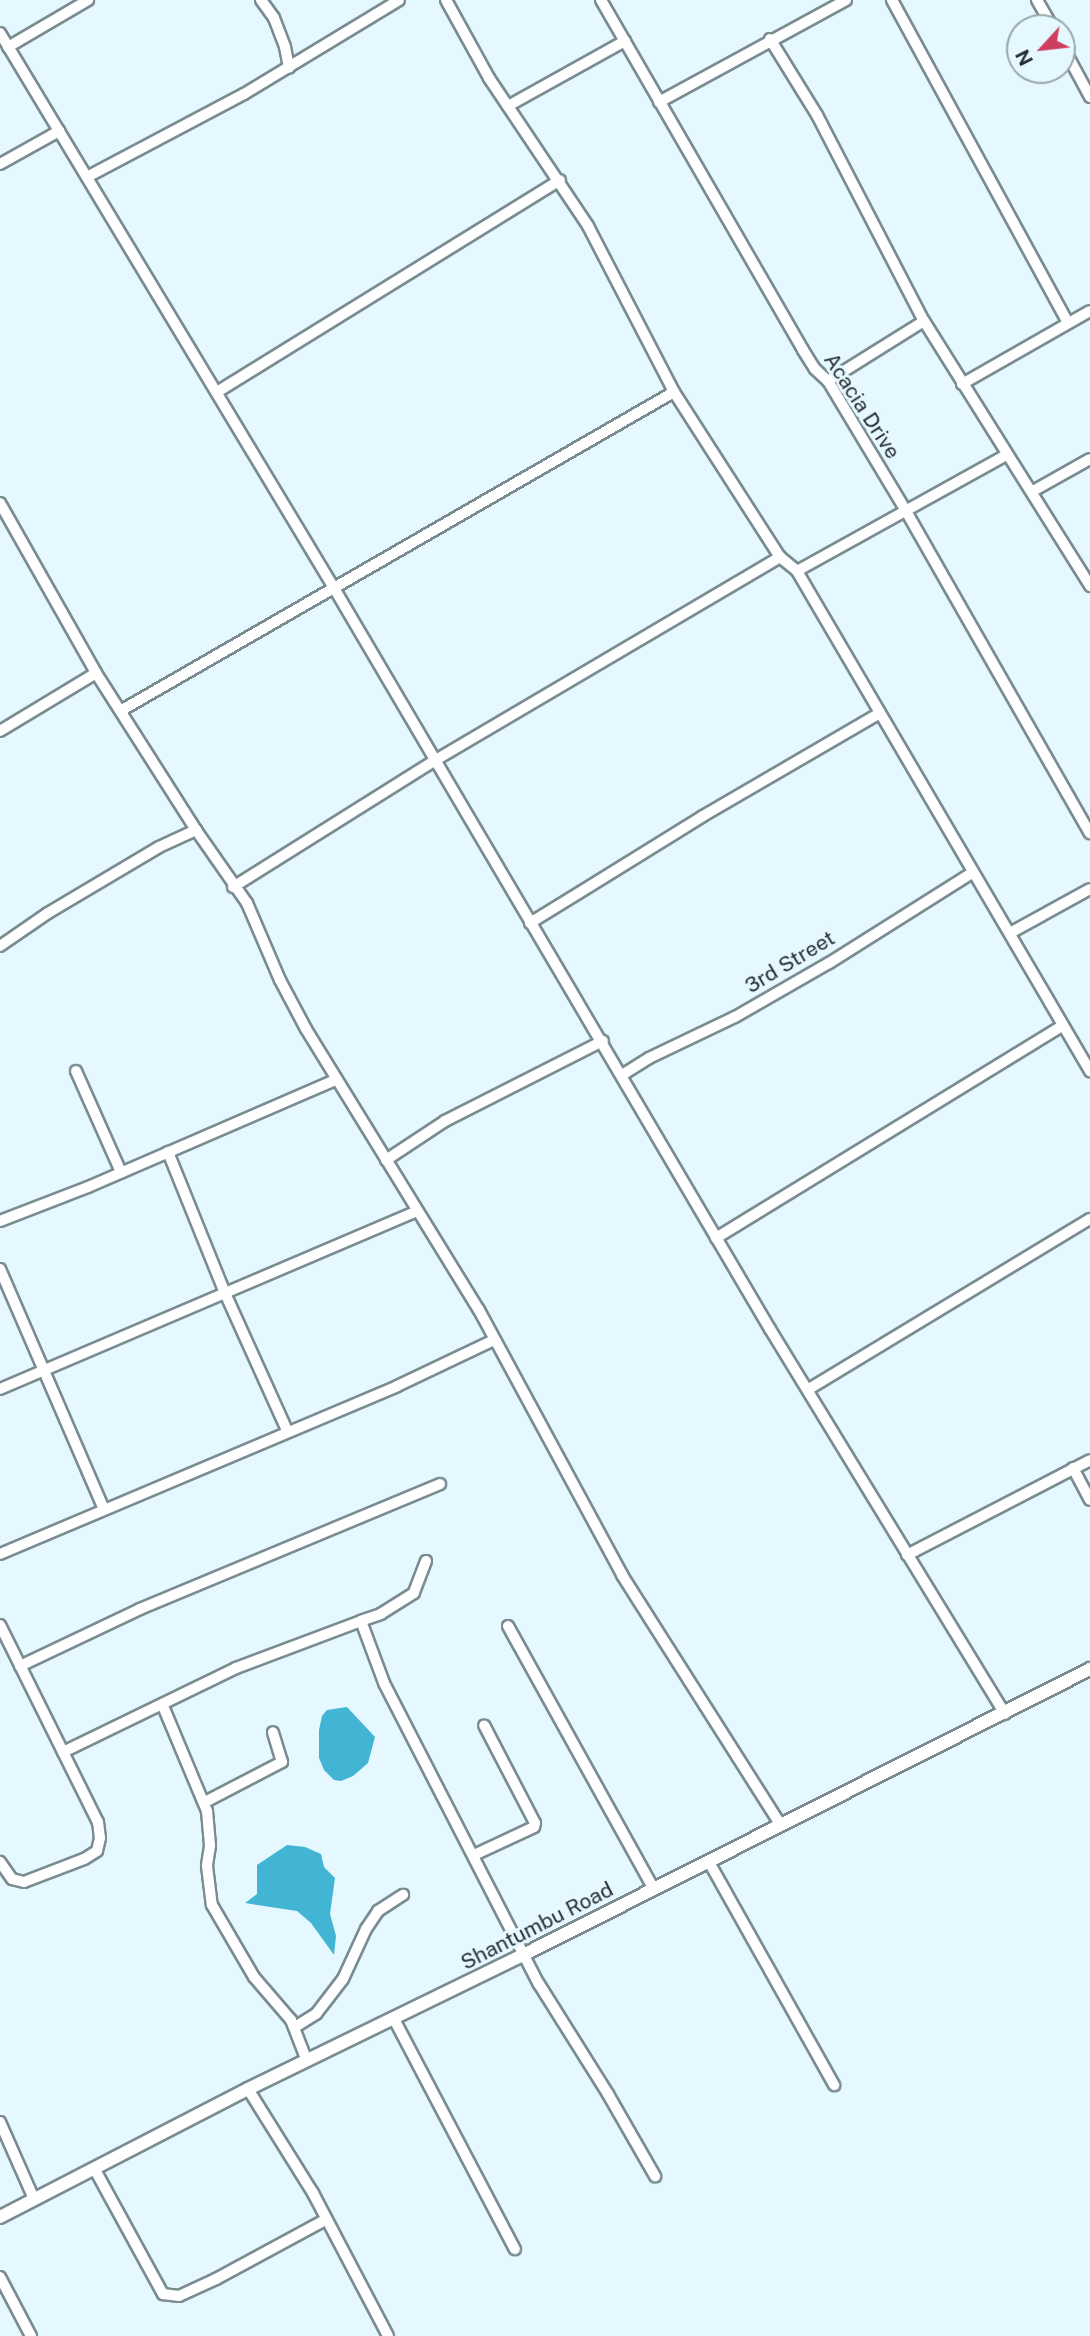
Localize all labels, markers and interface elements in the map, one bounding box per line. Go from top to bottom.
north arrow [1006,14,1076,84]
text: N [1011,46,1037,69]
street label: Acacia Drive [818,348,906,464]
street label: 3rd Street [741,925,839,999]
street label: Shantumbu Road [457,1877,617,1975]

